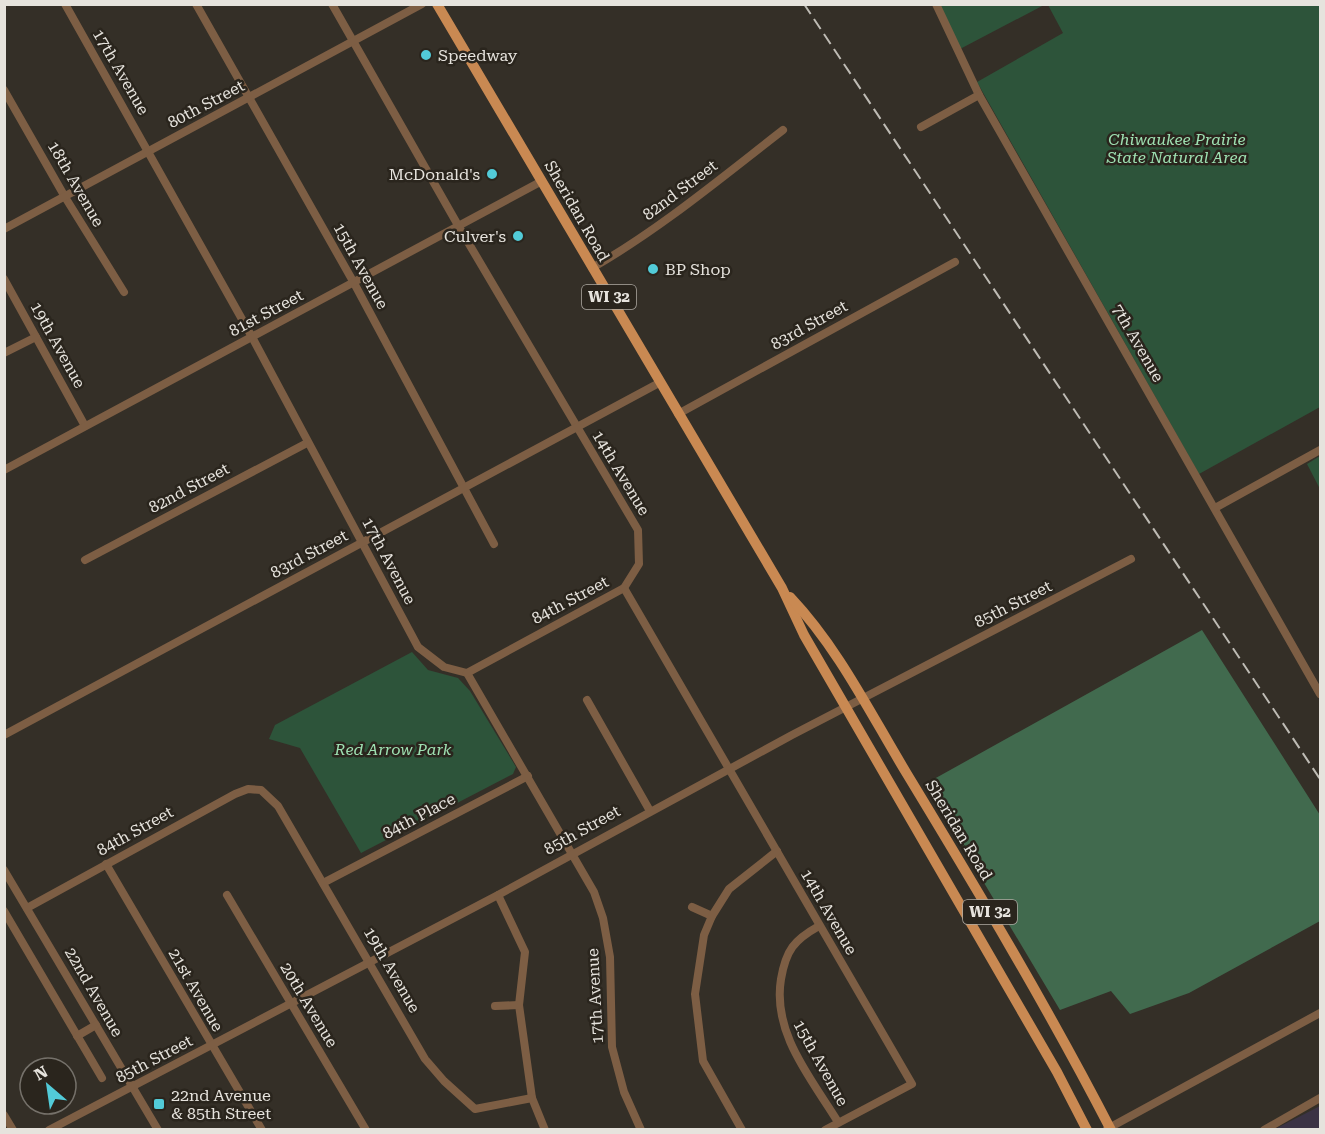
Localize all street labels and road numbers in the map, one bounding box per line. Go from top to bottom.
street label: 17th Avenue [89,26,153,118]
street label: 80th Street [164,76,248,132]
street label: 18th Avenue [44,138,108,230]
street label: 82nd Street [639,156,721,224]
street label: Sheridan Road [540,157,614,265]
street label: 15th Avenue [330,220,393,313]
street label: 81st Street [226,285,306,341]
road number: WI 32 [582,285,636,309]
street label: 83rd Street [767,296,851,354]
street label: 19th Avenue [27,299,90,392]
street label: 7th Avenue [1108,301,1168,385]
street label: 14th Avenue [588,427,654,519]
street label: 82nd Street [145,459,233,517]
street label: 17th Avenue [358,514,420,608]
street label: 83rd Street [267,526,351,582]
street label: 84th Street [528,572,612,628]
street label: 85th Street [971,576,1055,632]
street label: Sheridan Road [922,777,996,883]
street label: 84th Place [379,789,459,843]
street label: 85th Street [541,801,623,859]
street label: 84th Street [94,802,176,860]
street label: 14th Avenue [797,866,861,958]
road number: WI 32 [963,900,1017,924]
street label: 19th Avenue [360,924,424,1016]
street label: 22nd Avenue [61,944,127,1040]
street label: 21st Avenue [165,945,228,1035]
street label: 17th Avenue [583,948,607,1044]
street label: 20th Avenue [276,959,342,1051]
street label: 15th Avenue [790,1017,853,1110]
street label: 85th Street [112,1031,196,1087]

